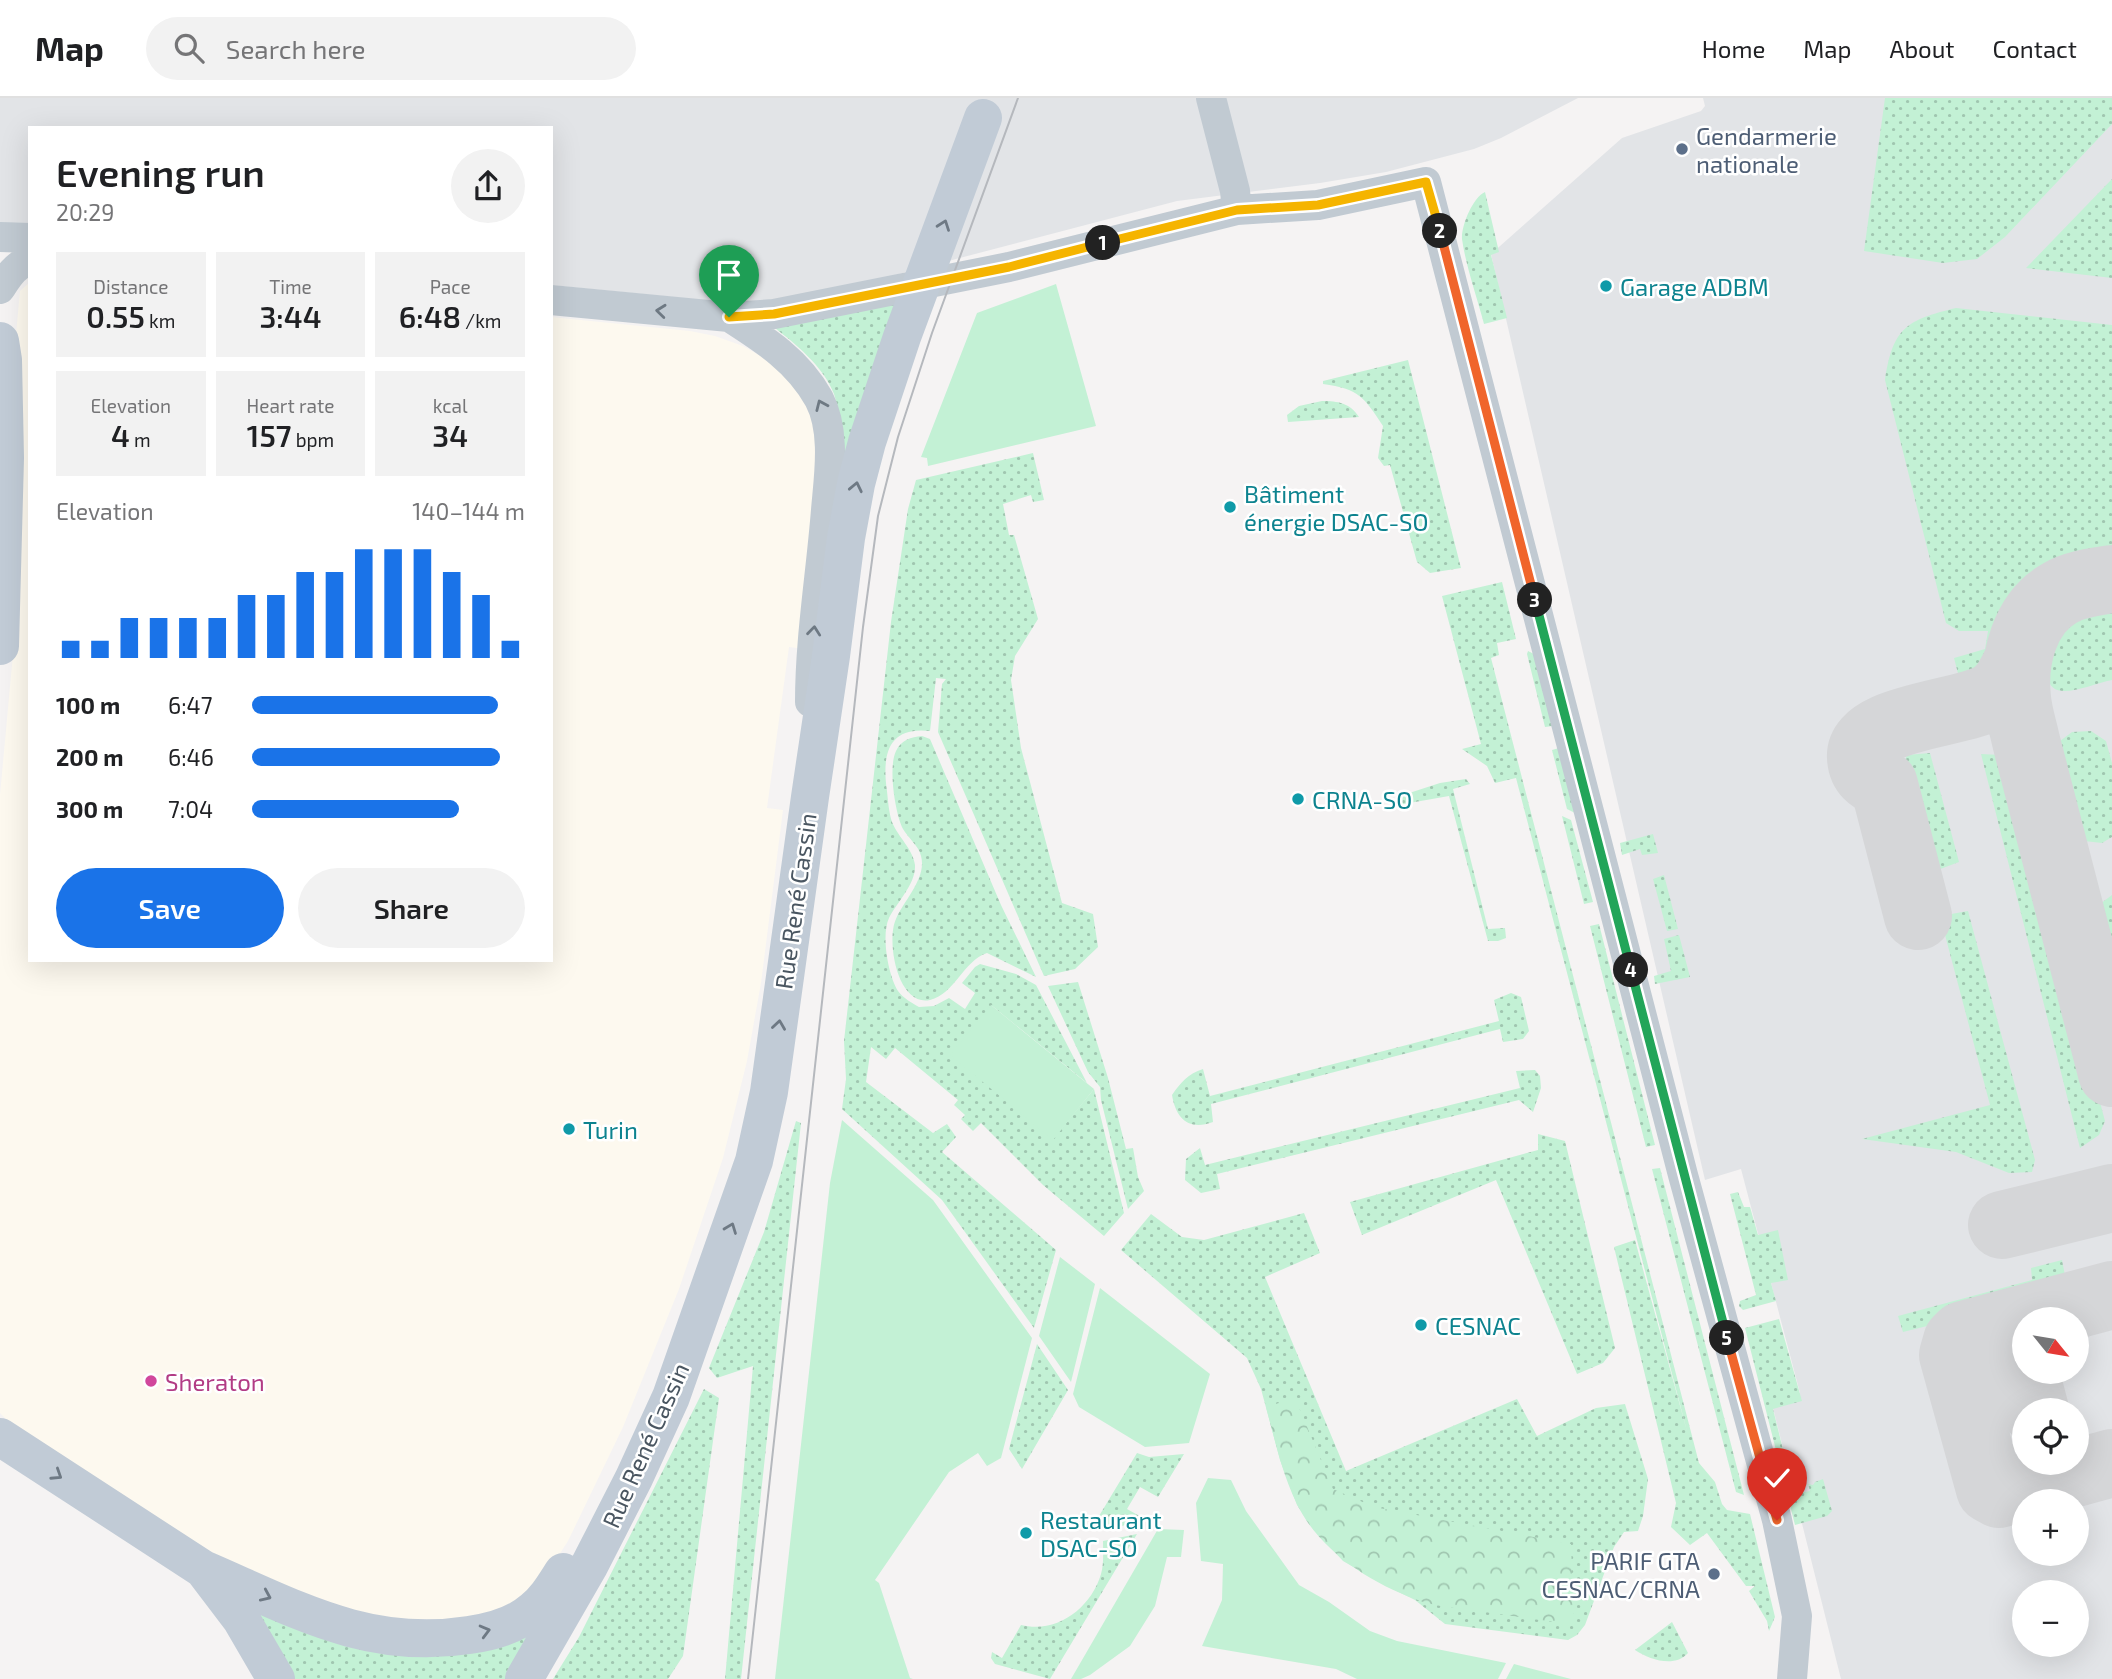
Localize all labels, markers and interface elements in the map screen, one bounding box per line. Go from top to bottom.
search box [146,17,636,80]
text: Map [35,28,104,68]
icon: search [170,29,208,67]
text: Search here [226,33,365,64]
text: Home [1702,34,1765,63]
text: Map [1803,34,1851,63]
text: About [1889,34,1955,63]
text: Contact [1993,34,2077,63]
place label: Gendarmerie nationale [1696,121,1837,178]
marker: Gendarmerie nationale [1674,141,1690,157]
text: Evening run [56,149,265,195]
button: share [451,149,525,223]
text: 20:29 [56,198,114,226]
pin: 2 [1422,214,1458,248]
text: 2 [1434,219,1445,242]
one-way arrow [935,220,949,232]
pin: 1 [1086,226,1120,260]
text: 1 [1098,231,1107,254]
pin [699,245,759,317]
icon: arrive [710,256,748,294]
place label: Garage ADBM [1620,272,1769,301]
text: Distance [93,275,168,298]
text: Time [269,275,312,298]
text: Pace [430,275,471,298]
marker: Garage ADBM [1598,278,1614,294]
text: 0.55 [86,298,145,334]
text: 3:44 [260,298,321,334]
text: 6:48 [399,298,461,334]
one-way arrow [655,304,666,319]
text: km [145,309,175,332]
text: /km [461,309,501,332]
text: Elevation [91,394,171,417]
text: Heart rate [247,394,334,417]
text: kcal [433,394,468,417]
one-way arrow [815,400,829,413]
text: 4 [111,417,130,453]
text: 157 [247,417,291,453]
text: 34 [432,417,468,453]
text: m [130,428,151,451]
text: bpm [291,428,334,451]
place label: Bâtiment énergie DSAC-SO [1244,479,1429,536]
one-way arrow [847,481,862,493]
text: Elevation [56,497,154,525]
text: 140–144 m [412,497,525,525]
marker: Bâtiment énergie DSAC-SO [1222,499,1238,515]
pin: 3 [1518,582,1552,618]
text: 3 [1529,588,1540,611]
one-way arrow [806,625,821,636]
text: 100 m [56,691,120,719]
text: 6:47 [168,691,213,719]
text: 200 m [56,743,124,771]
text: 6:46 [168,743,214,771]
place label: CRNA-SO [1312,785,1412,814]
marker: CRNA-SO [1290,791,1306,807]
text: 300 m [56,795,123,823]
text: 7:04 [168,795,213,823]
street label: Rue René Cassin [768,811,822,991]
button: Save [56,868,284,948]
button: Share [298,868,525,948]
pin: 4 [1614,952,1648,988]
text: 4 [1624,958,1637,981]
one-way arrow [771,1019,786,1030]
place label: Turin [583,1115,638,1144]
marker: Turin [561,1121,577,1137]
one-way arrow [723,1222,737,1234]
north arrow [2012,1307,2090,1384]
map controls [2012,1307,2089,1657]
place label: CESNAC [1435,1311,1521,1340]
marker: CESNAC [1413,1317,1429,1333]
pin: 5 [1710,1320,1744,1356]
text: 5 [1721,1326,1732,1349]
street label: Rue René Cassin [596,1358,694,1532]
place label: Sheraton [165,1367,265,1396]
marker: Sheraton [143,1373,159,1389]
button: locate [2012,1398,2089,1475]
pin [1747,1448,1807,1520]
icon: check [1758,1459,1796,1497]
one-way arrow [49,1467,62,1480]
button: + [2012,1489,2089,1566]
place label: Restaurant DSAC-SO [1040,1505,1162,1562]
marker: Restaurant DSAC-SO [1018,1525,1034,1541]
place label: PARIF GTA CESNAC/CRNA [1542,1546,1700,1603]
marker: PARIF GTA CESNAC/CRNA [1706,1566,1722,1582]
button: − [2012,1580,2089,1657]
one-way arrow [259,1588,271,1602]
one-way arrow [479,1625,491,1639]

